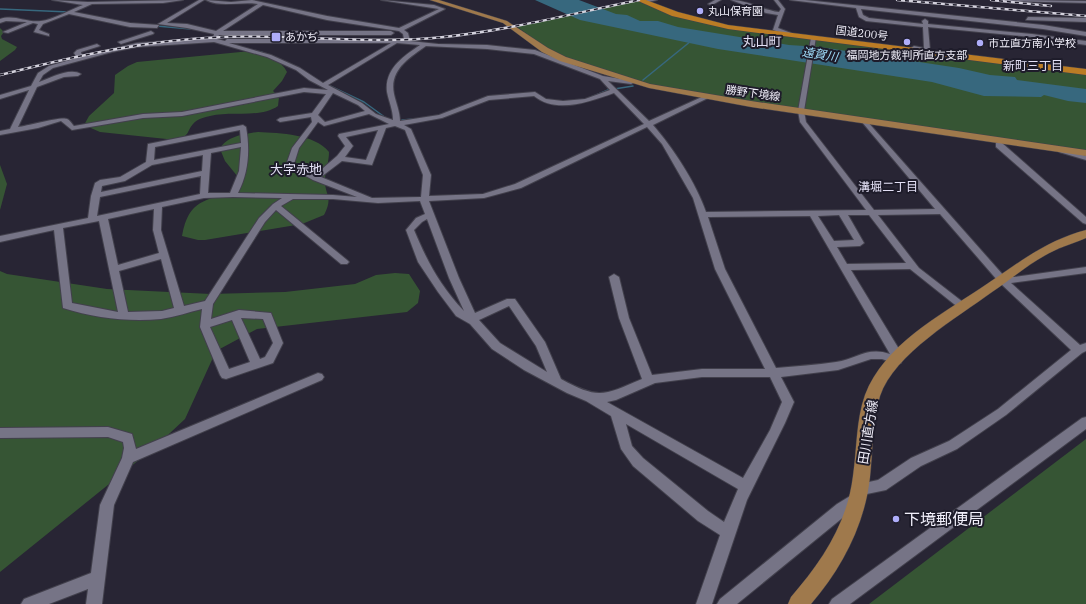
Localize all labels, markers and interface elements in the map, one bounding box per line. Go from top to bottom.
place label: 丸山保育園 [708,4,763,18]
marker: 丸山保育園 [695,6,705,16]
street label: 国道200号 [835,23,889,43]
place label: あかぢ [285,30,318,44]
marker: あかぢ [270,31,282,43]
district label: 丸山町 [742,33,782,50]
place label: 市立直方南小学校 [988,36,1076,50]
marker: 福岡地方裁判所直方支部 [902,37,912,47]
marker: 市立直方南小学校 [975,38,985,48]
water label: 遠賀川 [801,44,841,65]
place label: 福岡地方裁判所直方支部 [847,48,968,62]
district label: 新町三丁目 [1003,58,1063,73]
street label: 勝野下境線 [725,82,781,104]
district label: 大字赤地 [270,161,322,178]
district label: 溝堀二丁目 [858,179,918,194]
street label: 田川直方線 [855,399,881,465]
place label: 下境郵便局 [904,509,984,529]
marker: 下境郵便局 [891,514,901,524]

